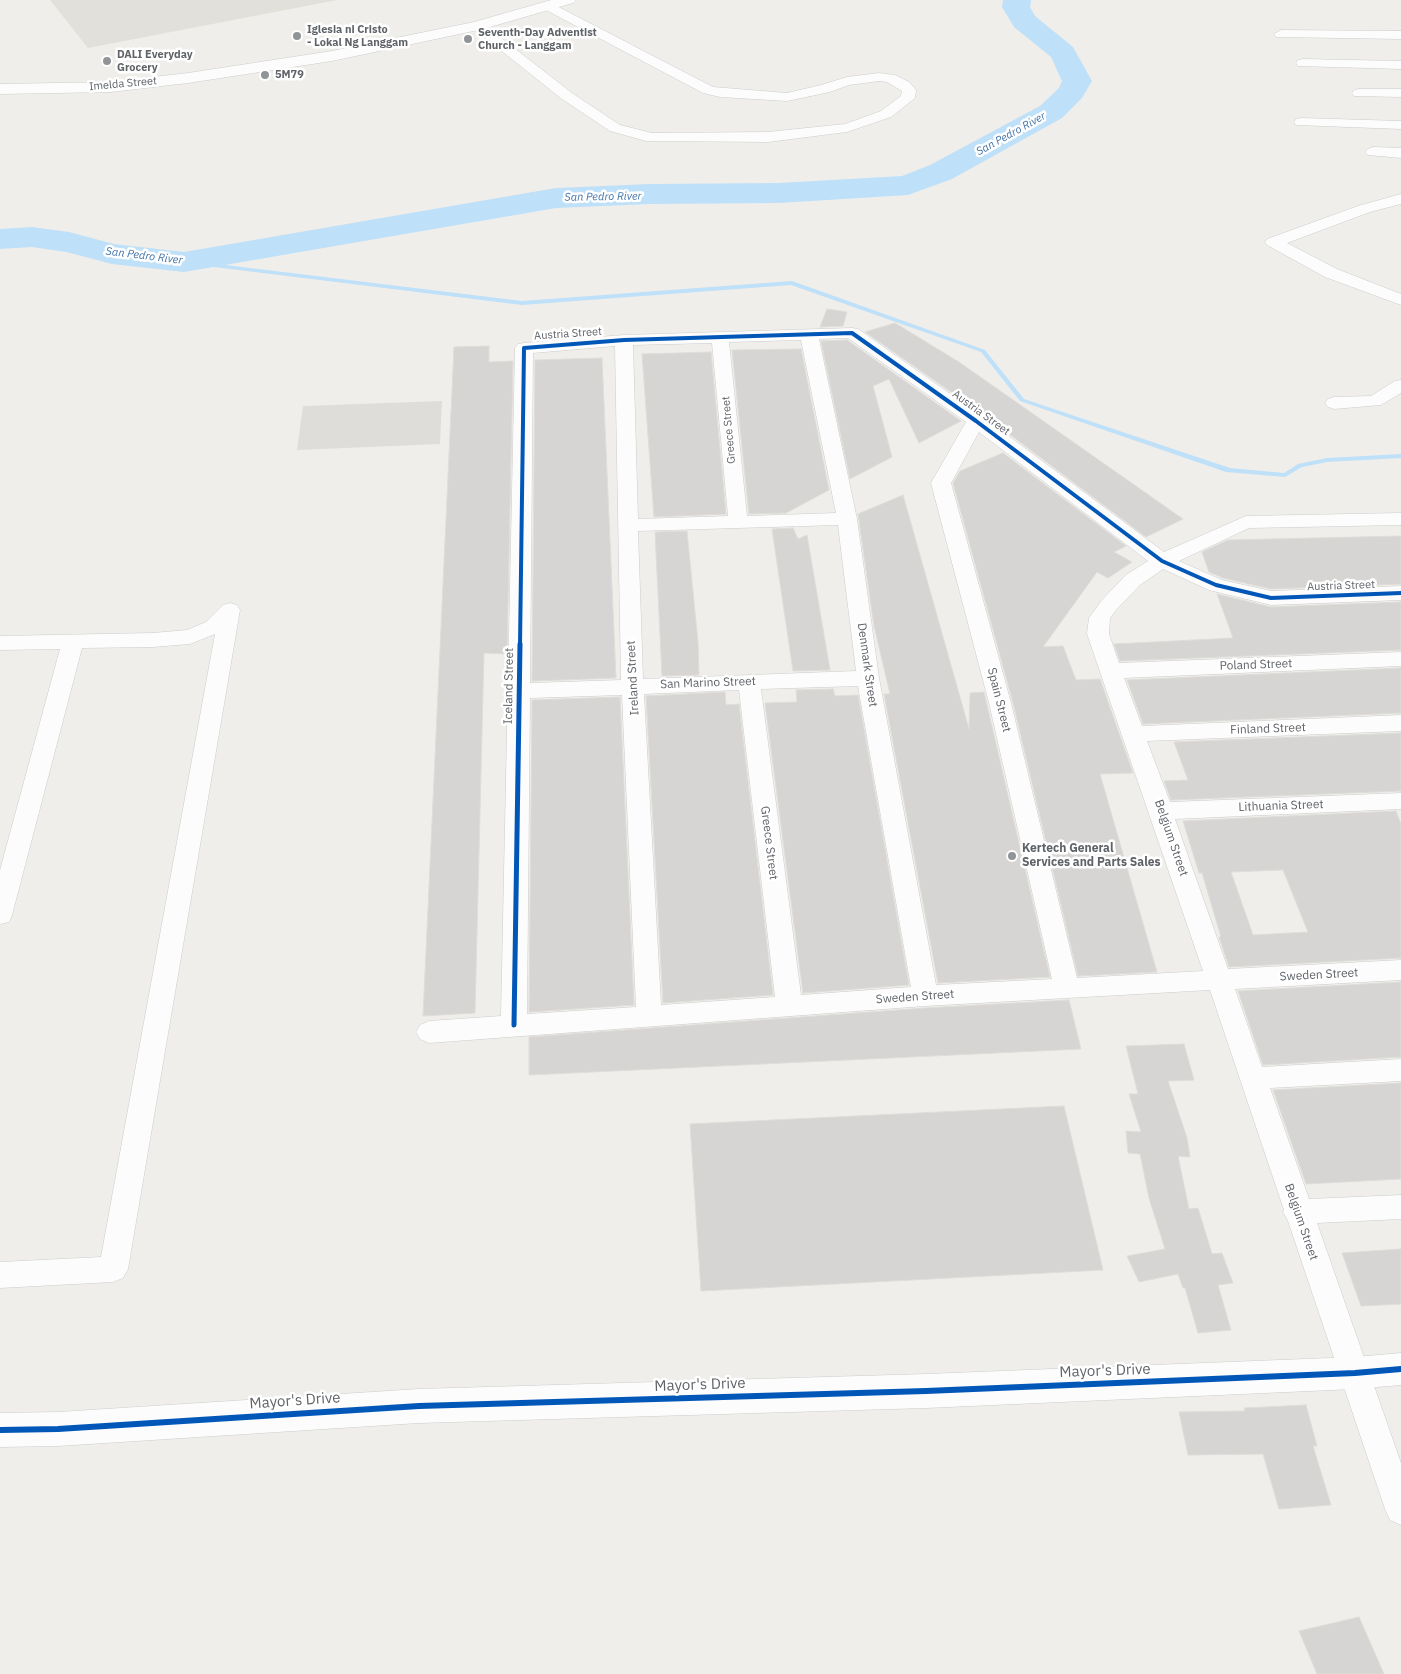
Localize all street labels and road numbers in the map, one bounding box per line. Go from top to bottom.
street label: Imelda Street [89,74,157,94]
street label: Austria Street [534,325,602,343]
street label: Austria Street [950,388,1012,438]
street label: Greece Street [719,396,739,464]
street label: Austria Street [1307,578,1375,594]
street label: Denmark Street [854,622,880,708]
street label: Ireland Street [624,640,642,716]
street label: Iceland Street [501,648,517,724]
street label: Poland Street [1219,657,1293,673]
street label: Spain Street [984,666,1014,734]
street label: San Marino Street [660,674,756,692]
street label: Finland Street [1230,720,1306,738]
street label: Lithuania Street [1238,797,1324,815]
street label: Belgium Street [1151,798,1191,878]
street label: Greece Street [757,805,781,881]
street label: Sweden Street [1279,966,1359,984]
street label: Sweden Street [875,987,955,1007]
street label: Belgium Street [1281,1182,1321,1262]
street label: Mayor's Drive [1059,1360,1151,1382]
street label: Mayor's Drive [654,1374,746,1396]
street label: Mayor's Drive [249,1389,341,1413]

